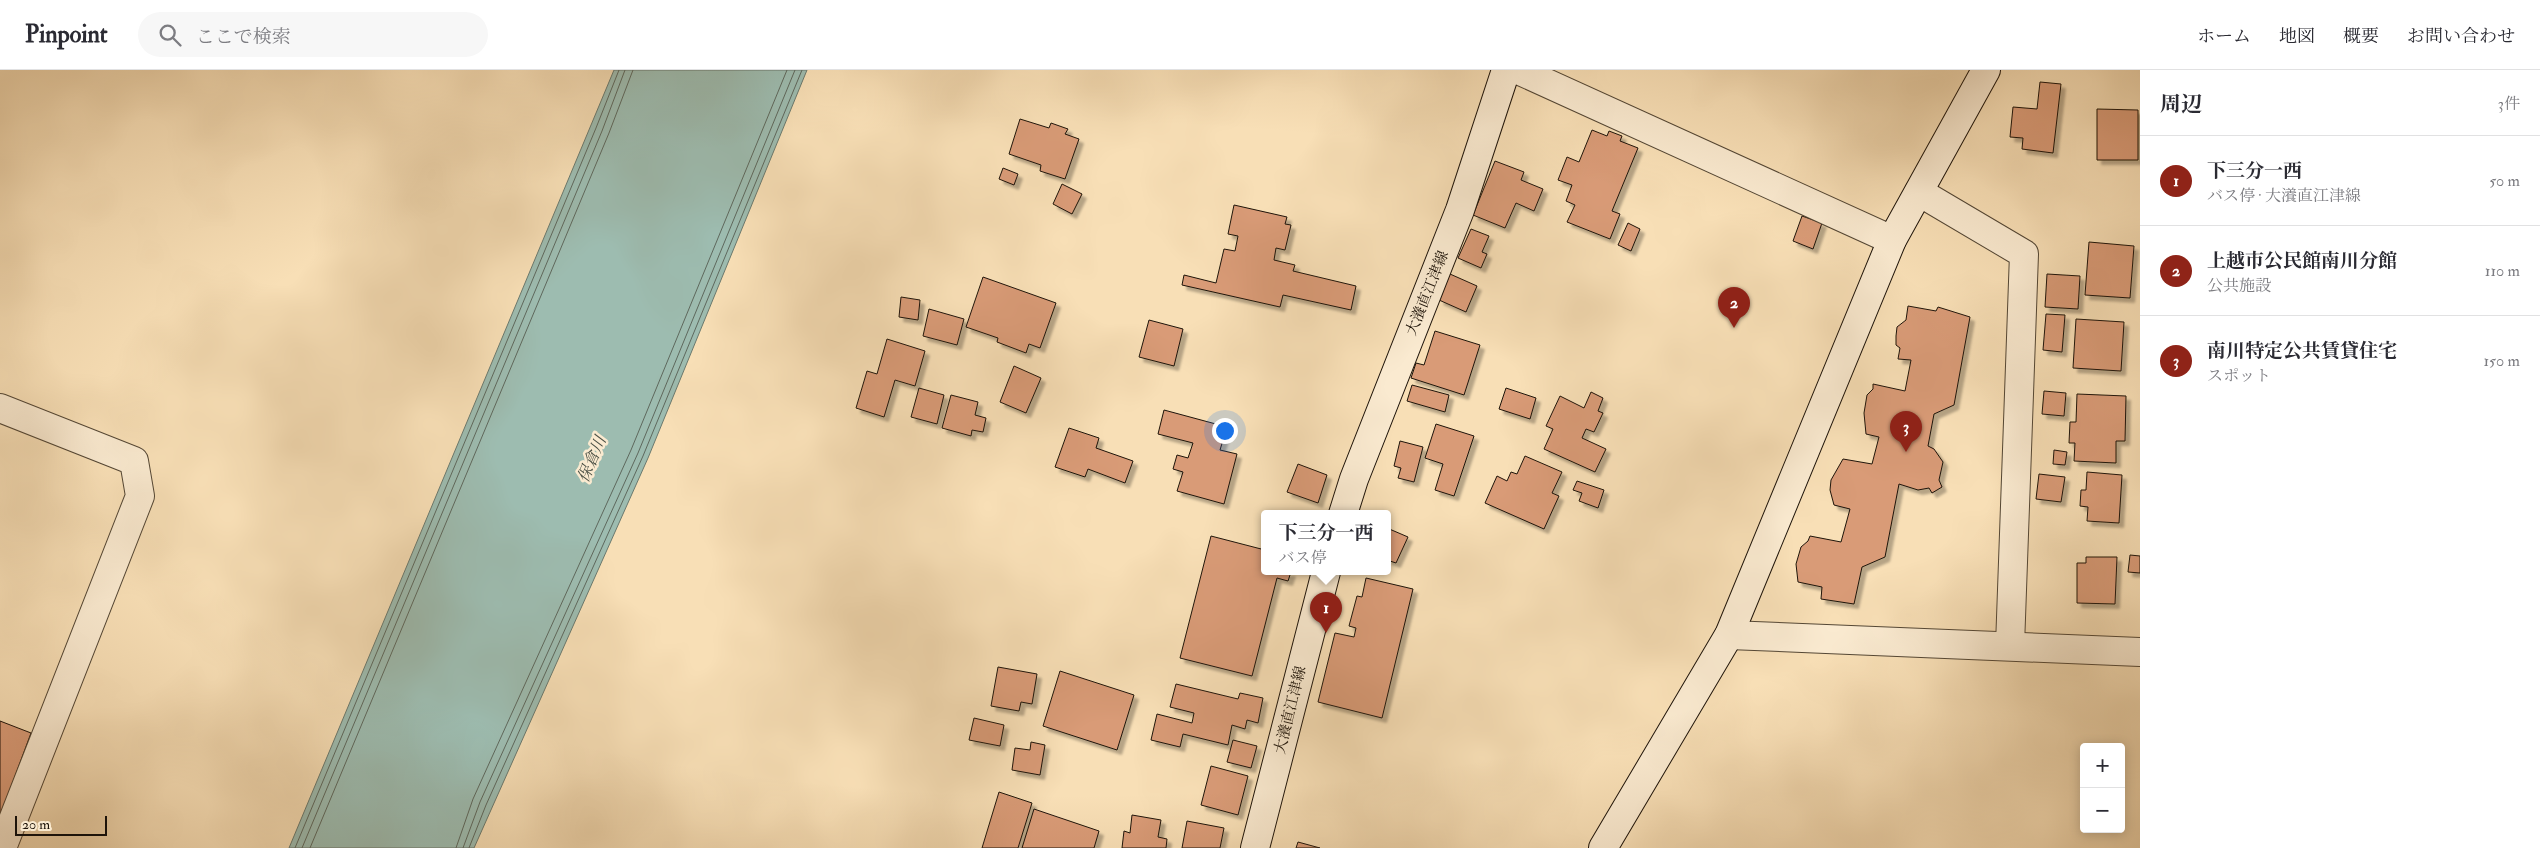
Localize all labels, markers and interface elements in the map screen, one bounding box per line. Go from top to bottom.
search box [138,12,488,57]
text: Pinpoint [25,19,108,50]
icon: search [156,21,184,49]
text: ここで検索 [196,25,291,49]
text: ホーム [2197,25,2251,48]
text: 地図 [2279,25,2315,48]
text: 概要 [2343,25,2379,48]
text: お問い合わせ [2407,25,2515,48]
text: 周辺 [2160,91,2202,118]
text: 3件 [2498,94,2520,114]
text: 下三分一西 [2207,159,2302,183]
text: 1 [2173,171,2179,191]
text: 50 m [2489,171,2520,191]
text: バス停 · 大瀁直江津線 [2207,186,2361,206]
street label: 大瀁直江津線 [1402,248,1453,338]
text: 上越市公民館南川分館 [2207,249,2397,273]
text: 2 [2172,261,2180,281]
text: 110 m [2485,261,2520,281]
text: 公共施設 [2207,276,2271,296]
pin: 2 [1718,287,1750,328]
text: 南川特定公共賃貸住宅 [2207,339,2397,363]
text: 3 [2173,351,2179,371]
text: 150 m [2483,351,2520,371]
text: スポット [2207,366,2271,386]
pin: 3 [1890,411,1922,452]
your location [1212,418,1238,444]
water label: 保倉川 [573,432,611,485]
popup [1261,510,1391,575]
text: 下三分一西 [1278,521,1374,545]
text: バス停 [1278,548,1327,568]
pin: 1 [1310,592,1342,633]
street label: 大瀁直江津線 [1270,664,1311,756]
map controls [2080,743,2125,833]
button: + [2080,743,2125,788]
button: − [2080,788,2125,833]
scale bar [15,813,108,836]
text: 20 m [22,816,50,833]

